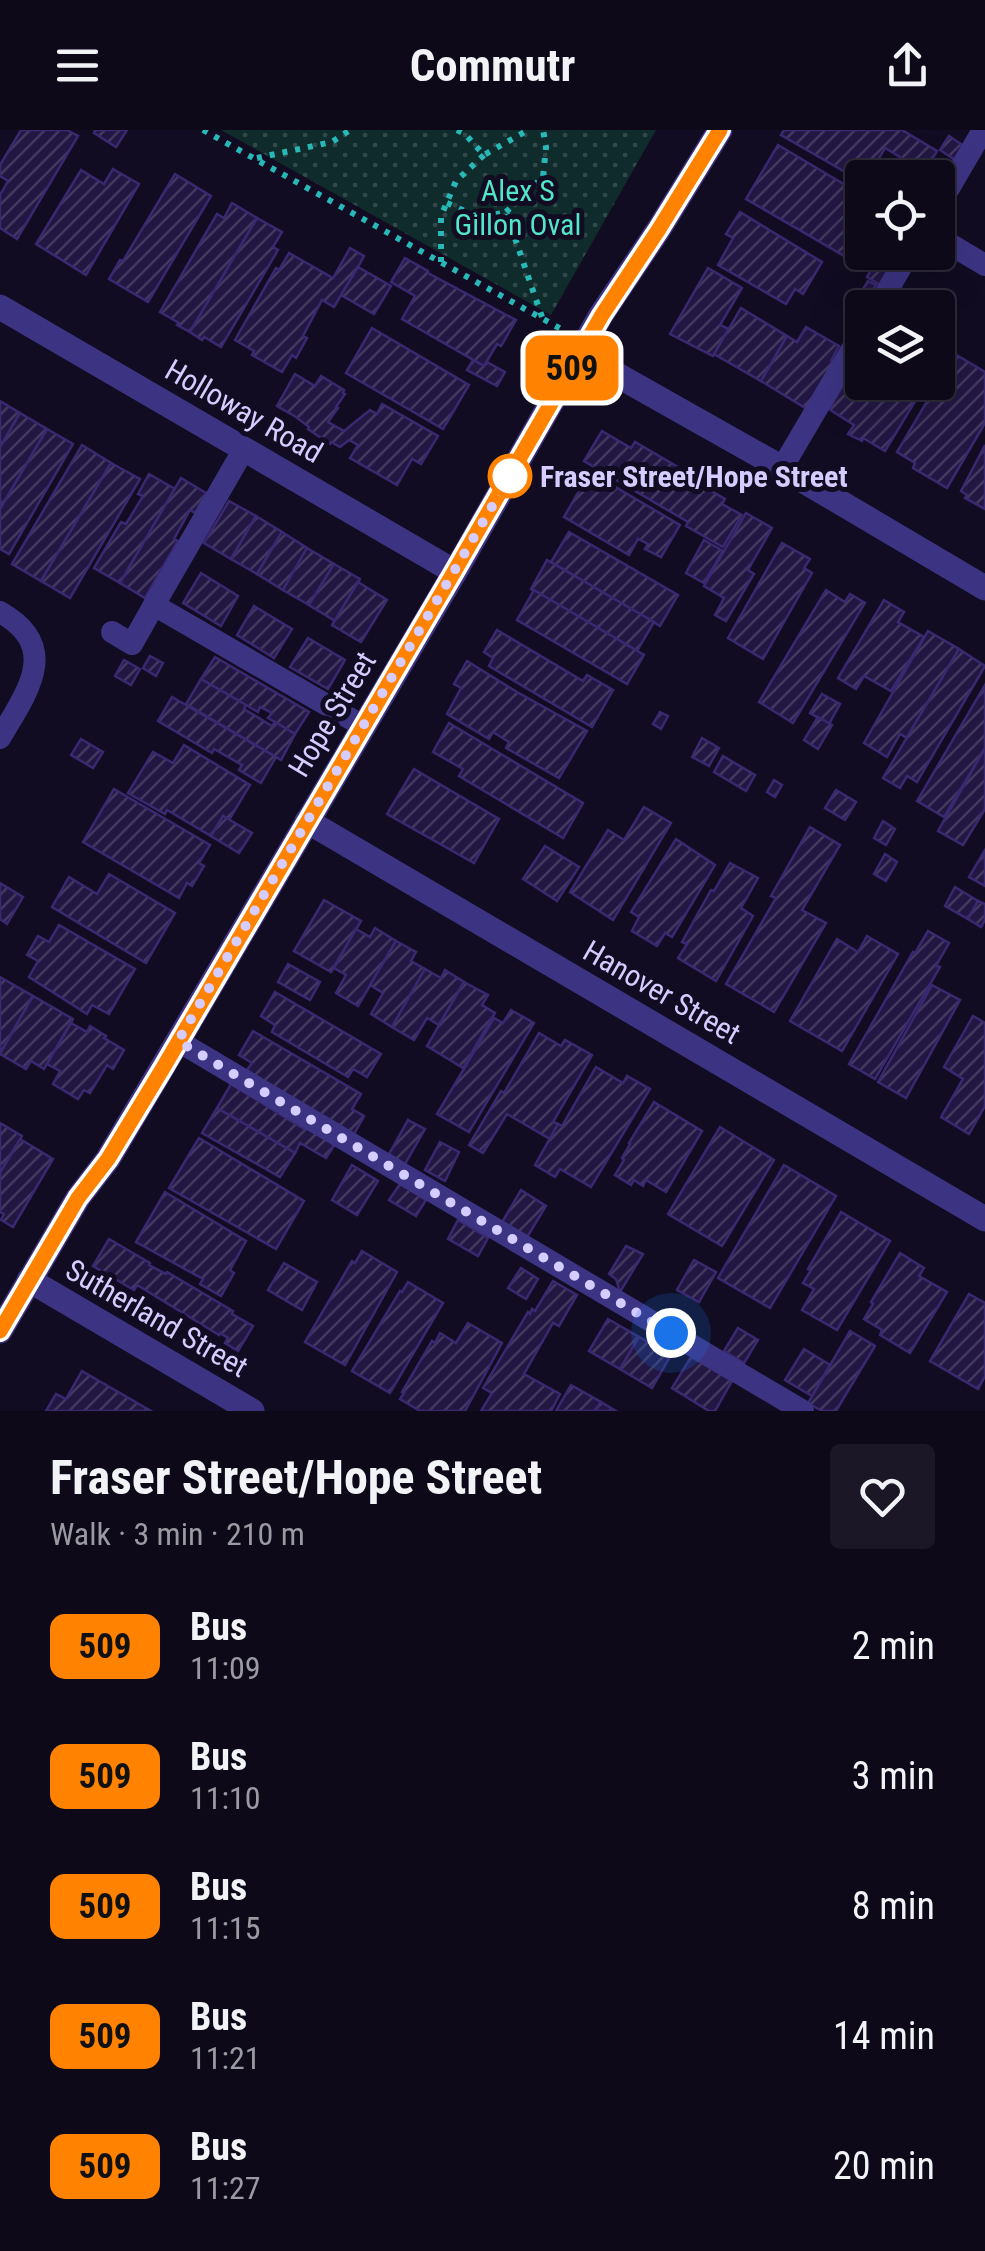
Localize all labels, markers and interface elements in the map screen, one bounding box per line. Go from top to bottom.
icon: menu [50,38,105,93]
icon: share [880,38,935,93]
text: Commutr [410,39,575,92]
map controls [845,160,955,400]
button: locate [845,160,955,270]
park label: Alex S Gillon Oval [455,173,581,242]
button: layers [845,290,955,400]
line badge: 509 [514,336,630,400]
text: 509 [545,348,599,389]
street label: Holloway Road [159,352,329,470]
marker: Fraser Street/Hope Street [489,455,531,497]
place label: Fraser Street/Hope Street [540,459,848,494]
street label: Hope Street [281,645,383,783]
street label: Hanover Street [577,933,747,1051]
street label: Sutherland Street [60,1252,254,1384]
your location [646,1308,696,1358]
button: heart [830,1444,935,1549]
text: Fraser Street/Hope Street [50,1449,542,1506]
text: Walk · 3 min · 210 m [50,1515,305,1553]
text: Bus [190,1605,247,1649]
text: 2 min [852,1624,935,1668]
text: 509 [78,1626,132,1667]
text: 11:09 [190,1649,261,1687]
text: Bus [190,1735,247,1779]
text: 3 min [852,1754,935,1798]
text: 509 [78,1756,132,1797]
text: 11:10 [190,1779,261,1817]
text: Bus [190,1865,247,1909]
text: 8 min [852,1884,935,1928]
text: 509 [78,1886,132,1927]
text: 11:15 [190,1909,261,1947]
text: Bus [190,1995,247,2039]
text: 14 min [833,2014,935,2058]
text: 509 [78,2016,132,2057]
text: 11:21 [190,2039,261,2077]
text: Bus [190,2125,247,2169]
text: 20 min [833,2144,935,2188]
text: 509 [78,2146,132,2187]
text: 11:27 [190,2169,261,2207]

